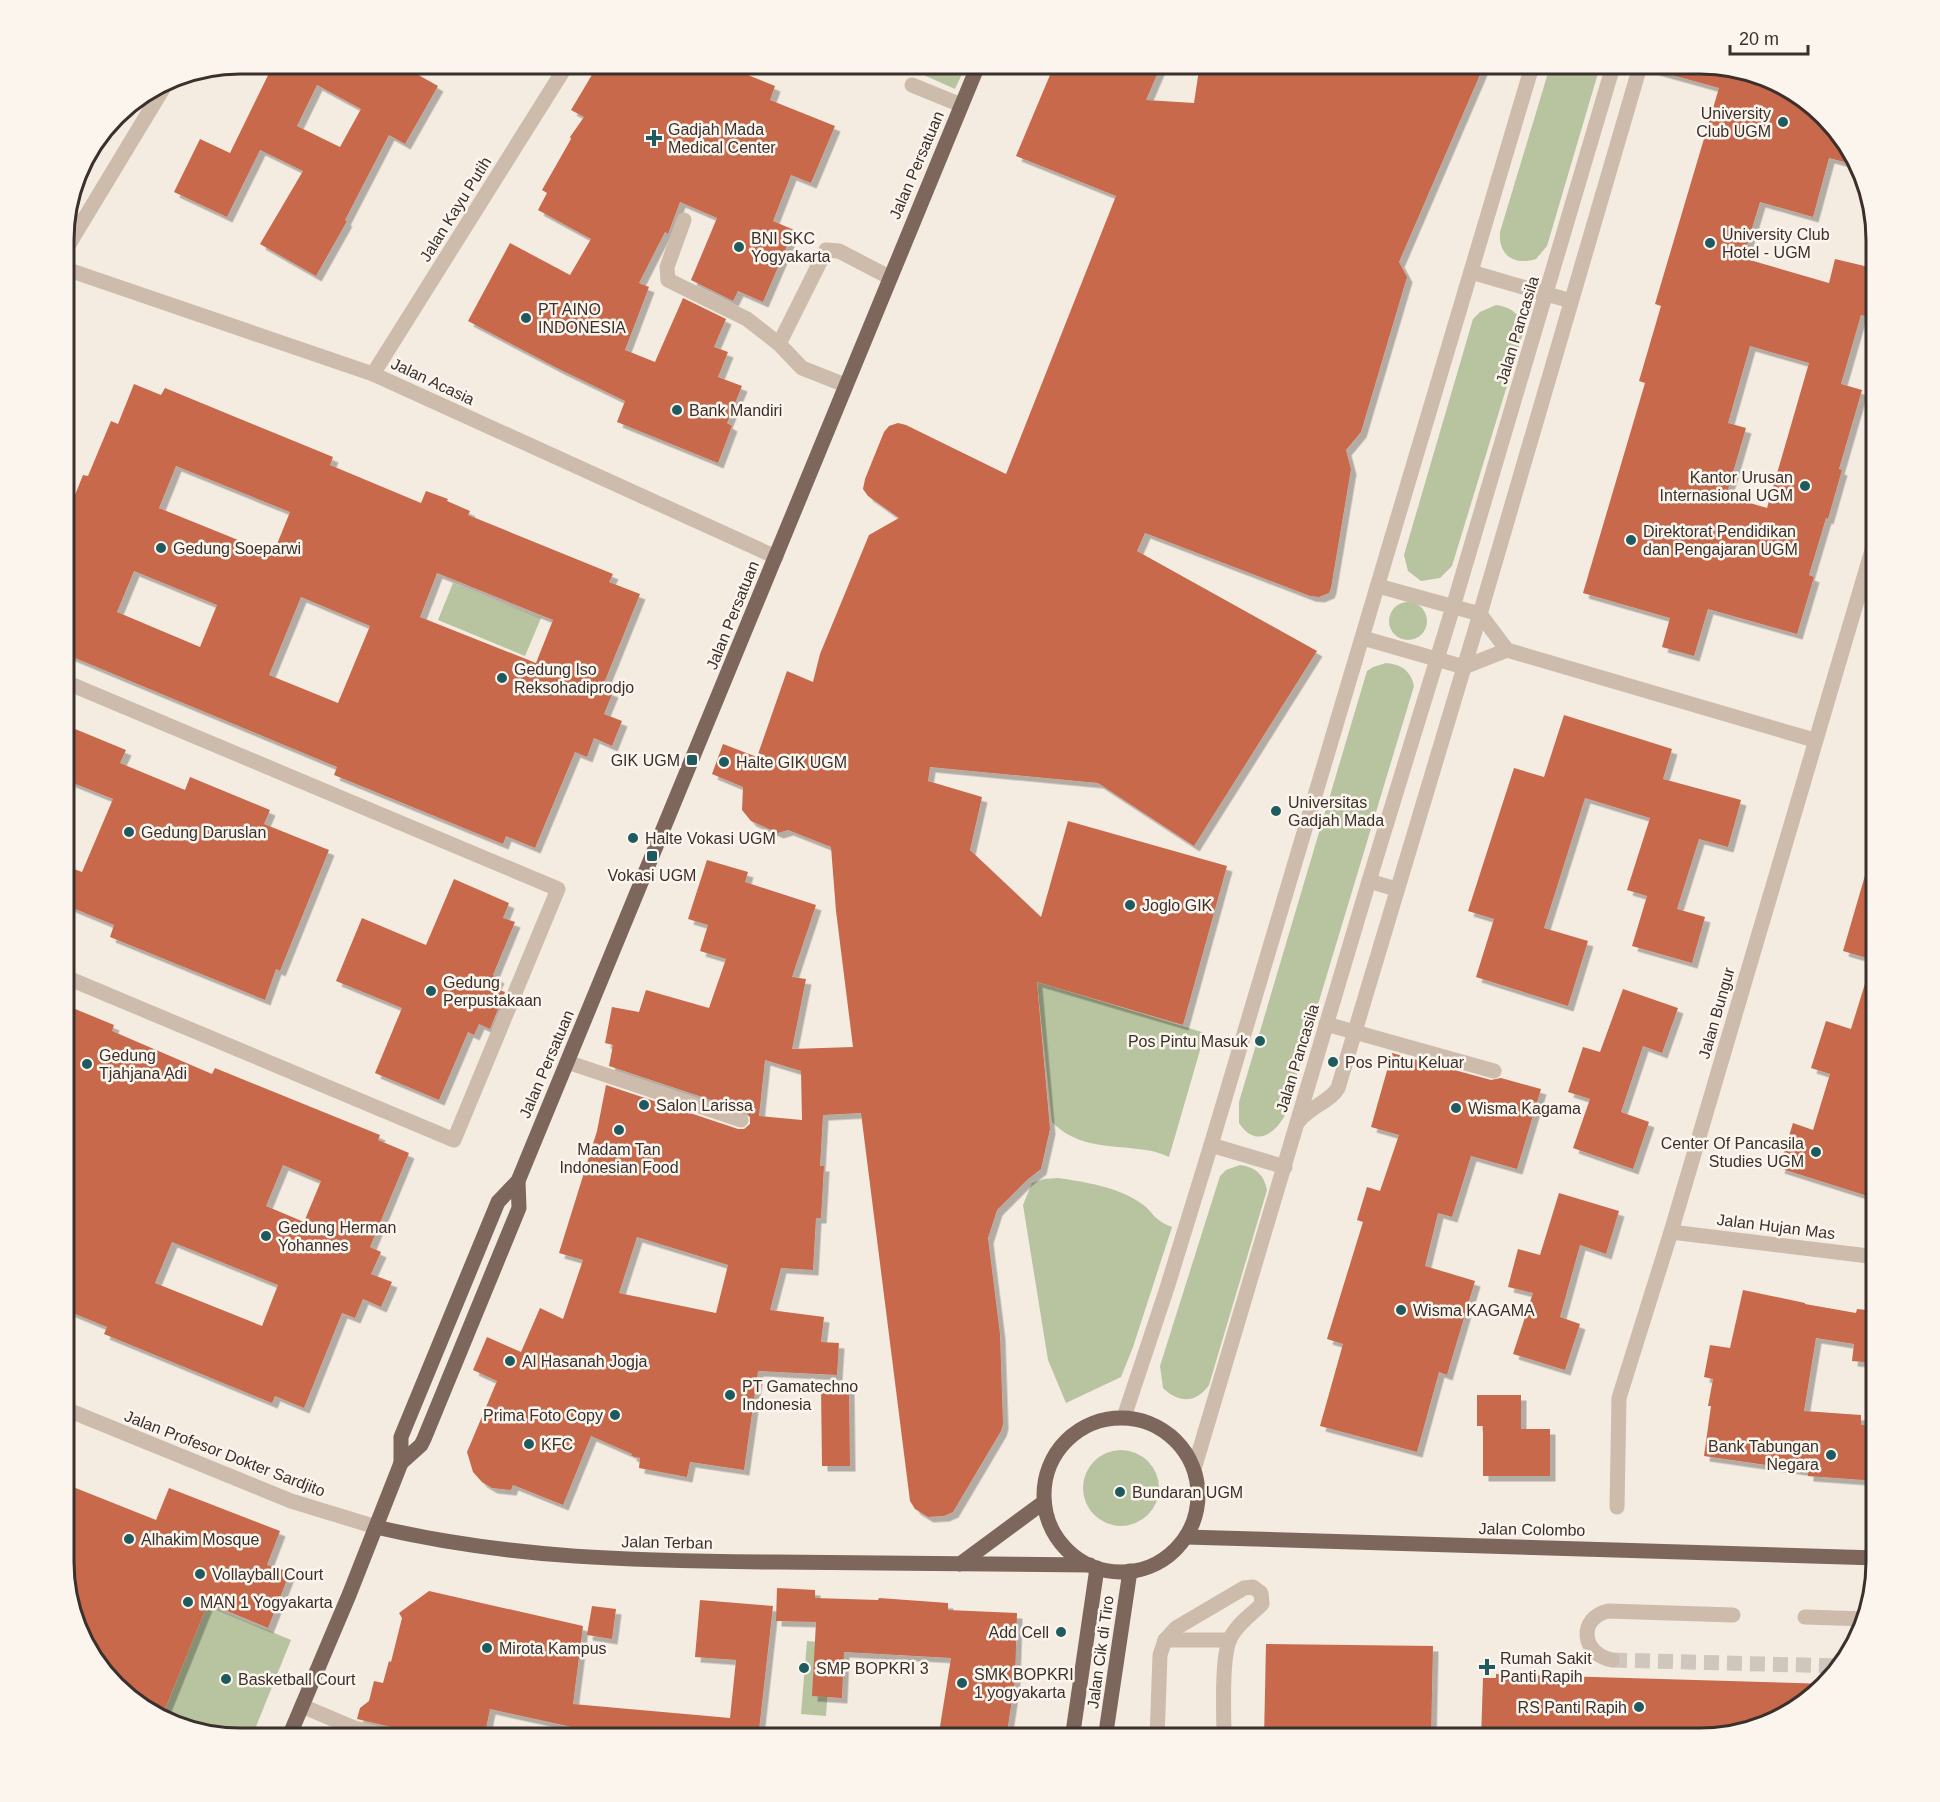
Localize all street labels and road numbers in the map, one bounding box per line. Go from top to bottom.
street label: Jalan Persatuan [886,109,947,222]
street label: Jalan Kayu Putih [416,154,494,265]
street label: Jalan Pancasila [1493,274,1542,386]
street label: Jalan Acasia [388,355,477,408]
street label: Jalan Persatuan [703,558,762,672]
street label: Jalan Bungur [1695,965,1738,1061]
street label: Jalan Pancasila [1273,1002,1322,1114]
street label: Jalan Persatuan [516,1008,577,1121]
street label: Jalan Hujan Mas [1716,1211,1836,1242]
street label: Jalan Profesor Dokter Sardjito [122,1407,328,1500]
street label: Jalan Colombo [1478,1520,1586,1539]
street label: Jalan Terban [621,1533,713,1552]
street label: Jalan Cik di Tiro [1084,1594,1117,1710]

